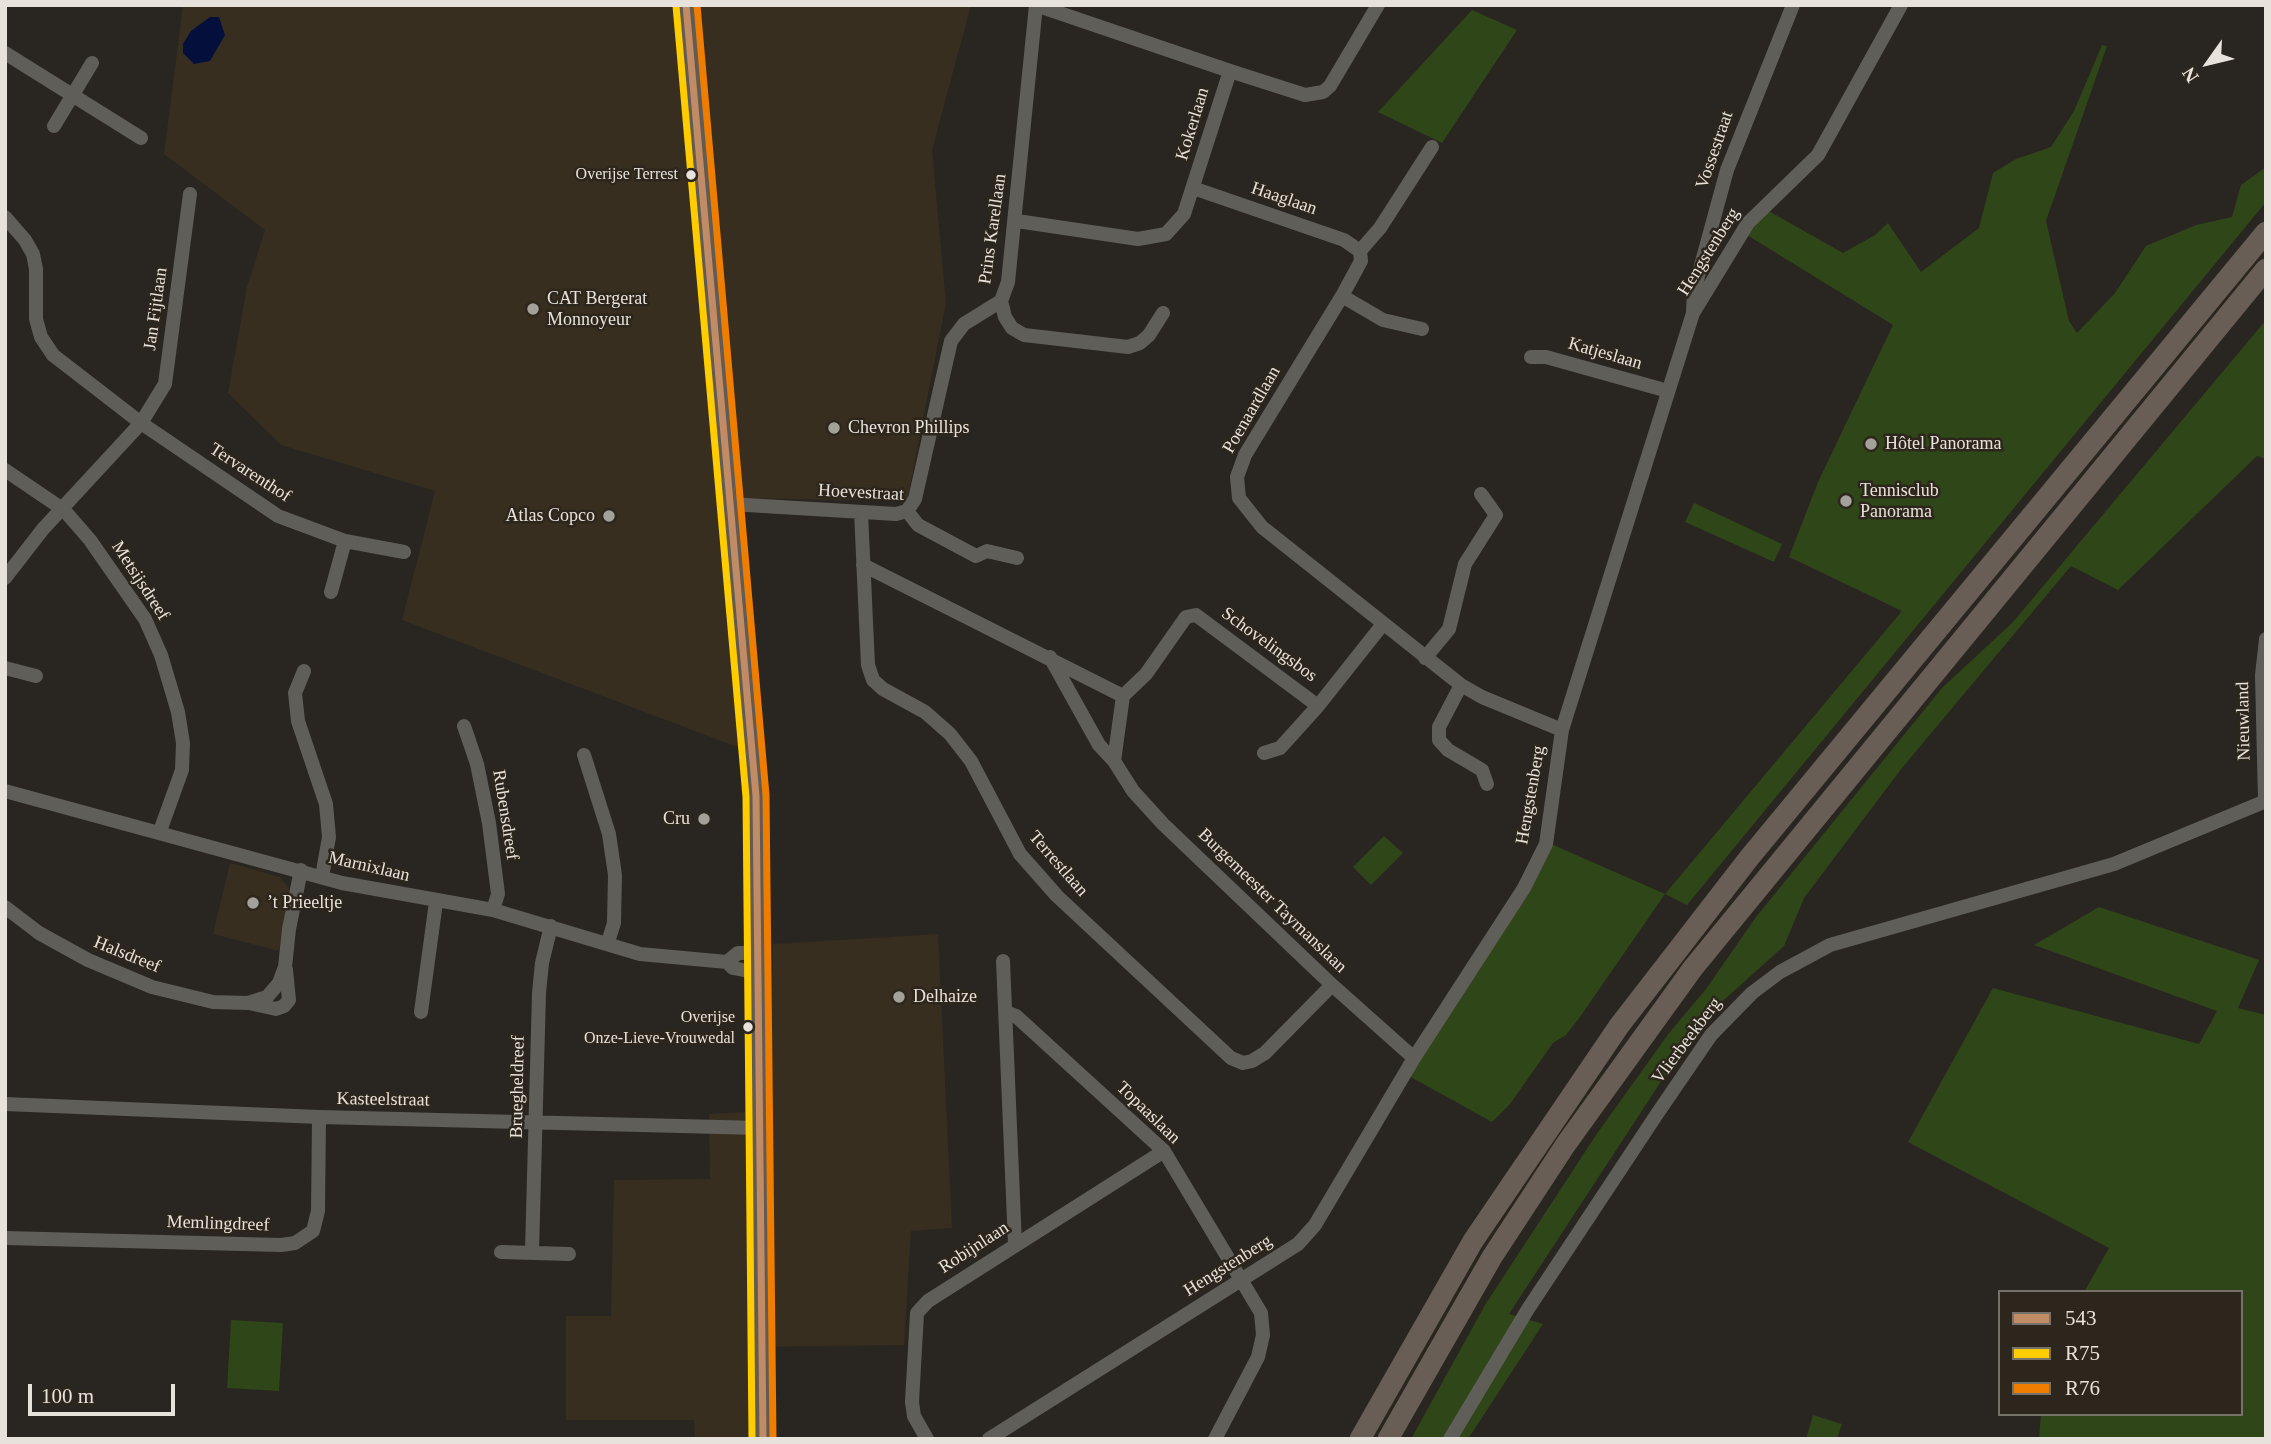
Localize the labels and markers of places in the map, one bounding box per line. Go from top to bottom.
place label: Overijse Terrest [576,165,678,185]
marker: Overijse Terrest [684,168,698,182]
place label: CAT Bergerat Monnoyeur [547,288,647,330]
marker: CAT Bergerat Monnoyeur [525,301,541,317]
place label: Chevron Phillips [848,417,970,439]
marker: Chevron Phillips [826,420,842,436]
place label: Hôtel Panorama [1885,433,2001,455]
marker: Hôtel Panorama [1863,436,1879,452]
place label: Tennisclub Panorama [1860,480,1939,522]
marker: Tennisclub Panorama [1838,493,1854,509]
place label: Atlas Copco [506,505,595,527]
marker: Atlas Copco [601,508,617,524]
place label: Cru [663,808,690,830]
marker: Cru [696,811,712,827]
place label: ’t Prieeltje [267,892,342,914]
marker: ’t Prieeltje [245,895,261,911]
place label: Delhaize [913,986,977,1008]
marker: Delhaize [891,989,907,1005]
place label: Overijse Onze-Lieve-Vrouwedal [584,1008,735,1046]
marker: Overijse Onze-Lieve-Vrouwedal [741,1020,755,1034]

